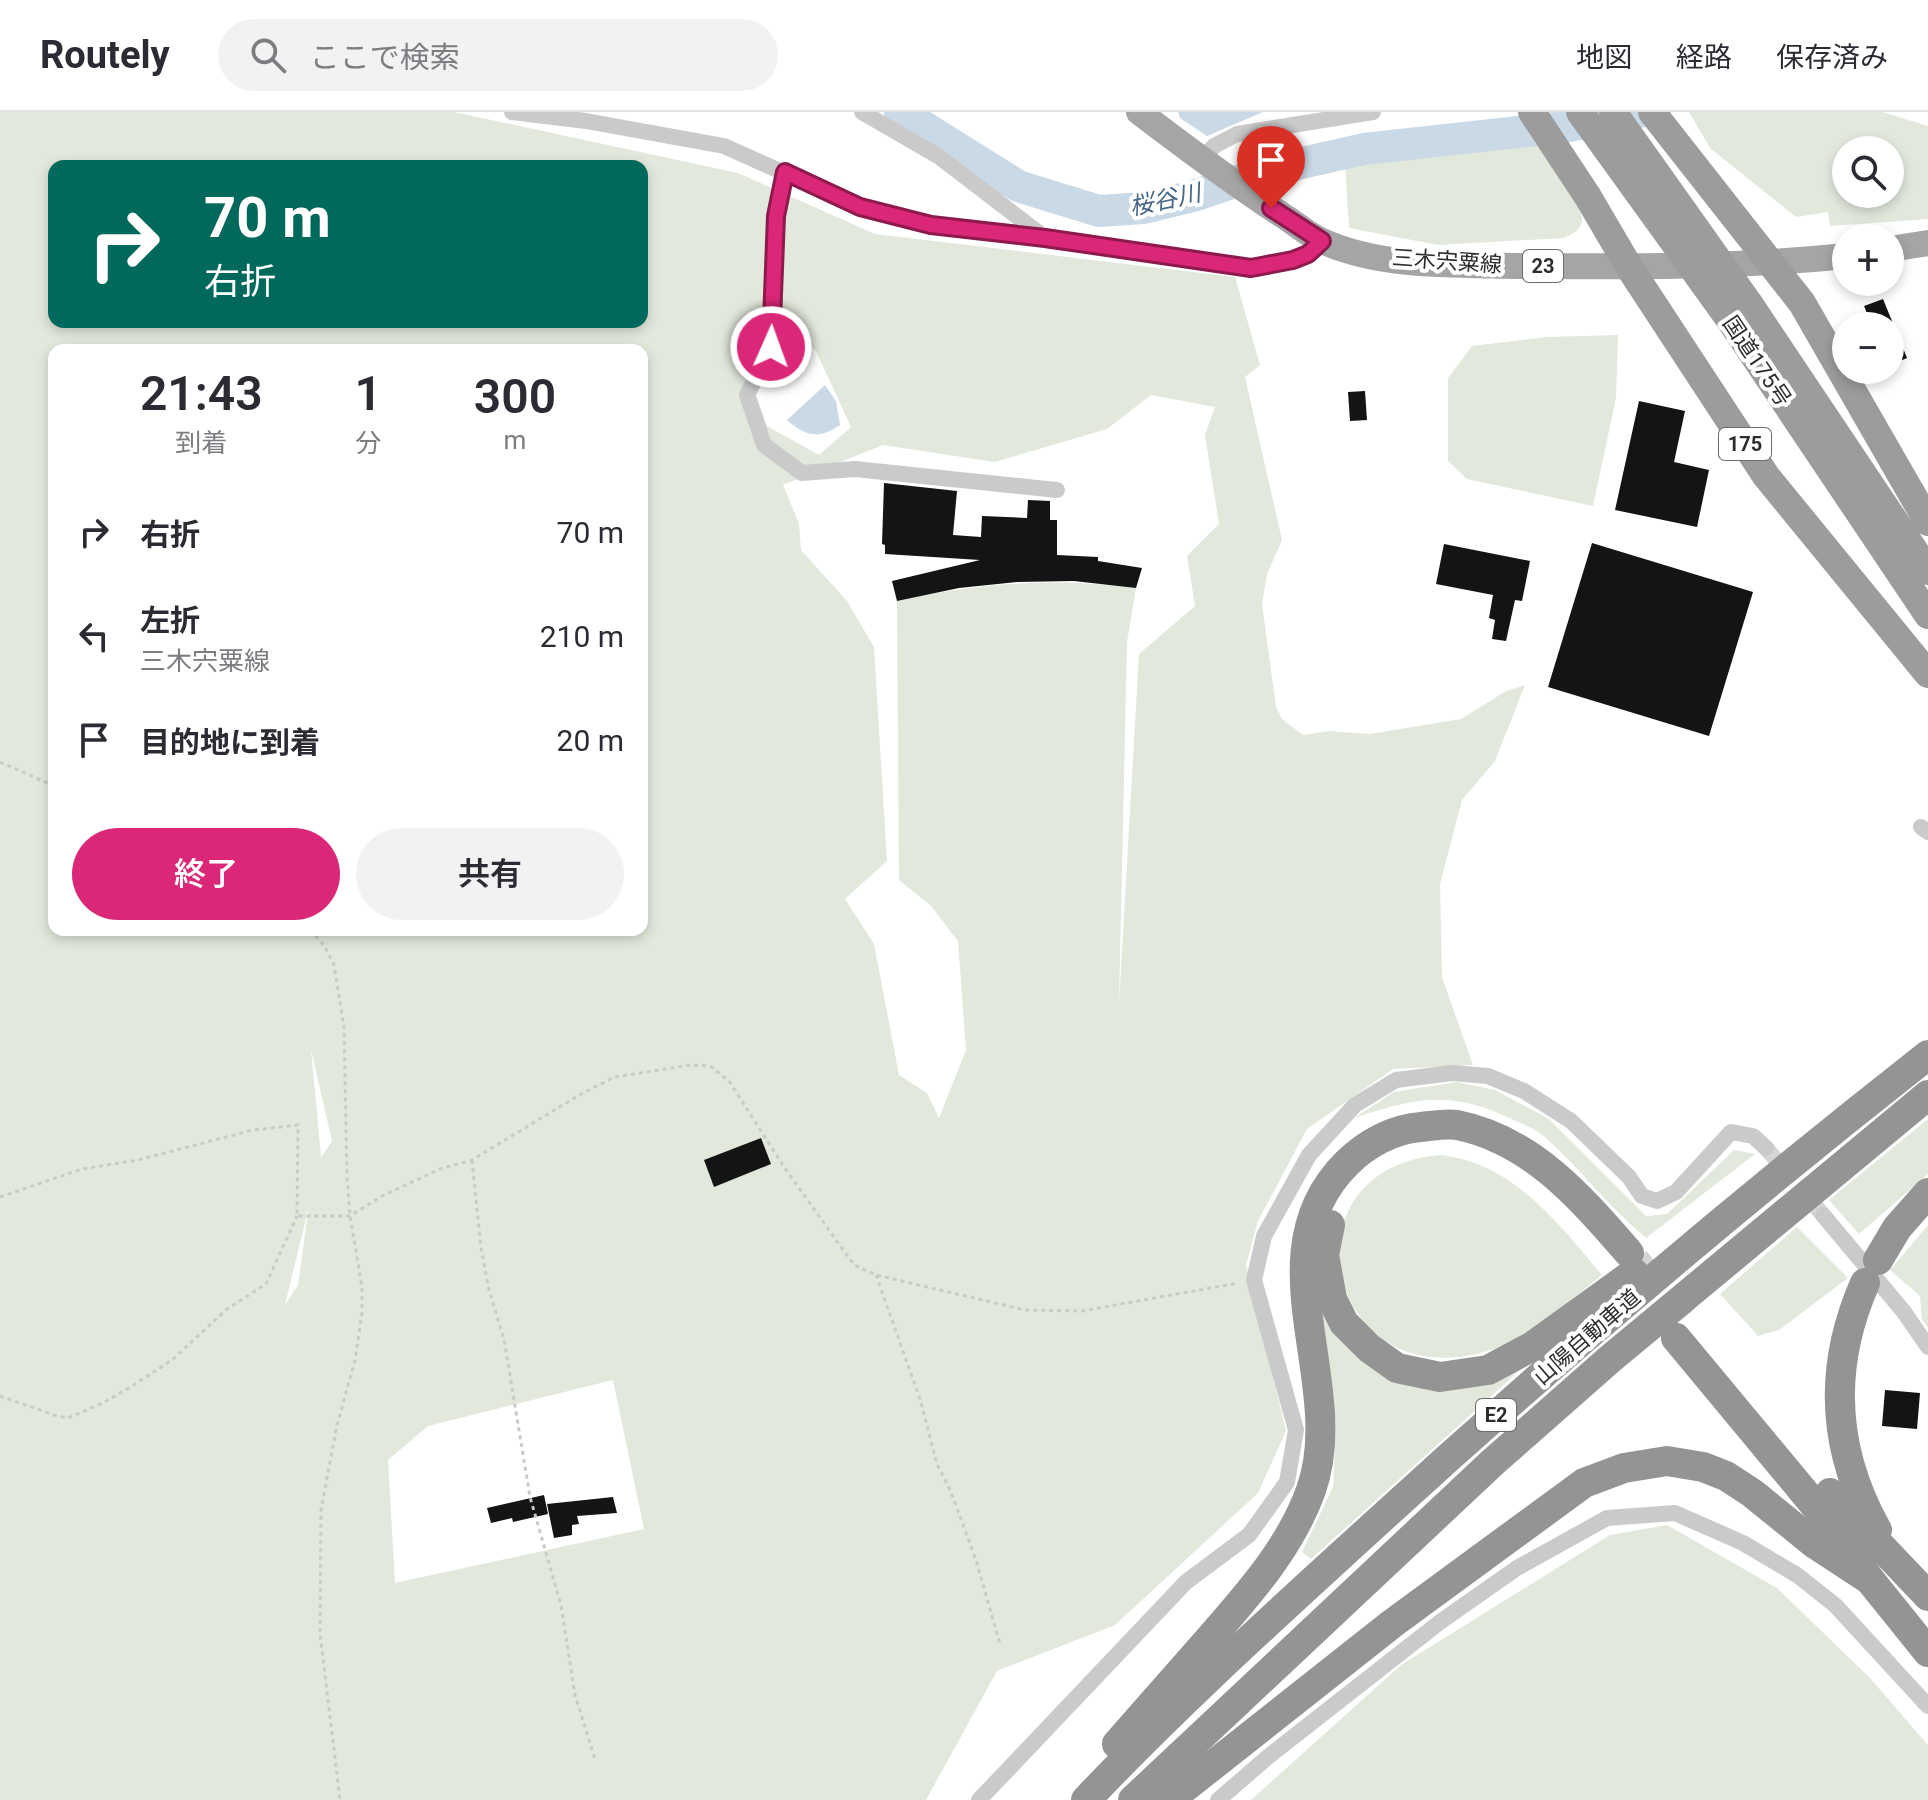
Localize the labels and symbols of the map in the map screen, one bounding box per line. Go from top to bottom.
pin [1237,126,1305,208]
water label: 桜谷川 [1127,178,1206,221]
street label: 三木宍粟線 [1391,245,1503,277]
road number: 23 [1523,250,1563,282]
position arrow [729,305,813,389]
street label: 国道175号 [1718,311,1796,411]
road number: 175 [1719,428,1771,460]
street label: 山陽自動車道 [1529,1284,1645,1390]
road number: E2 [1476,1399,1516,1431]

